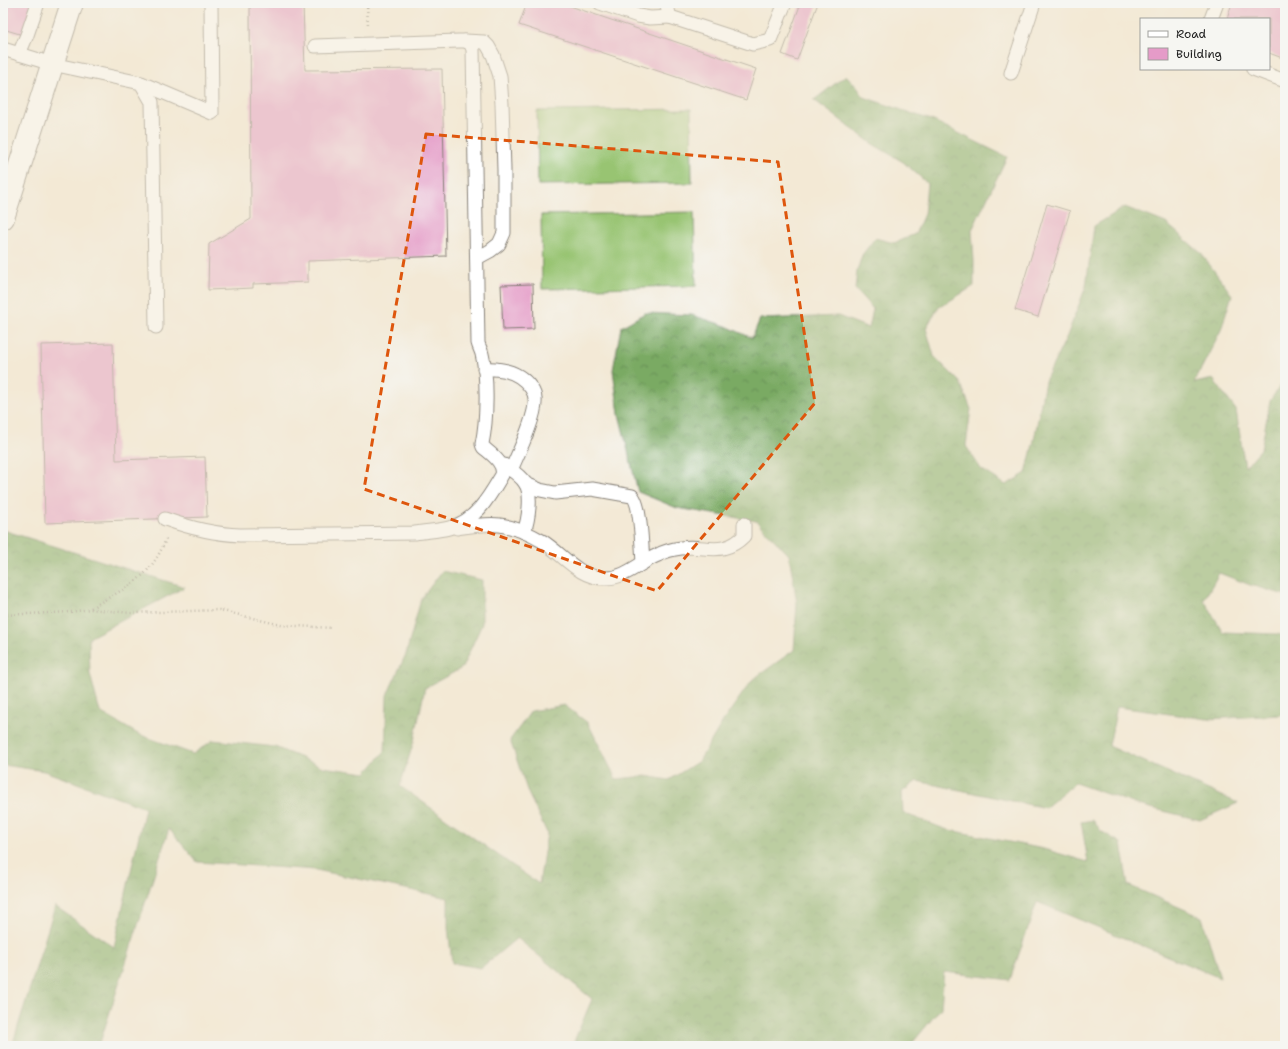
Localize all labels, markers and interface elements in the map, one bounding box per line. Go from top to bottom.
legend [1140,18,1270,70]
text: Road [1176,26,1207,42]
text: Building [1176,46,1222,62]

